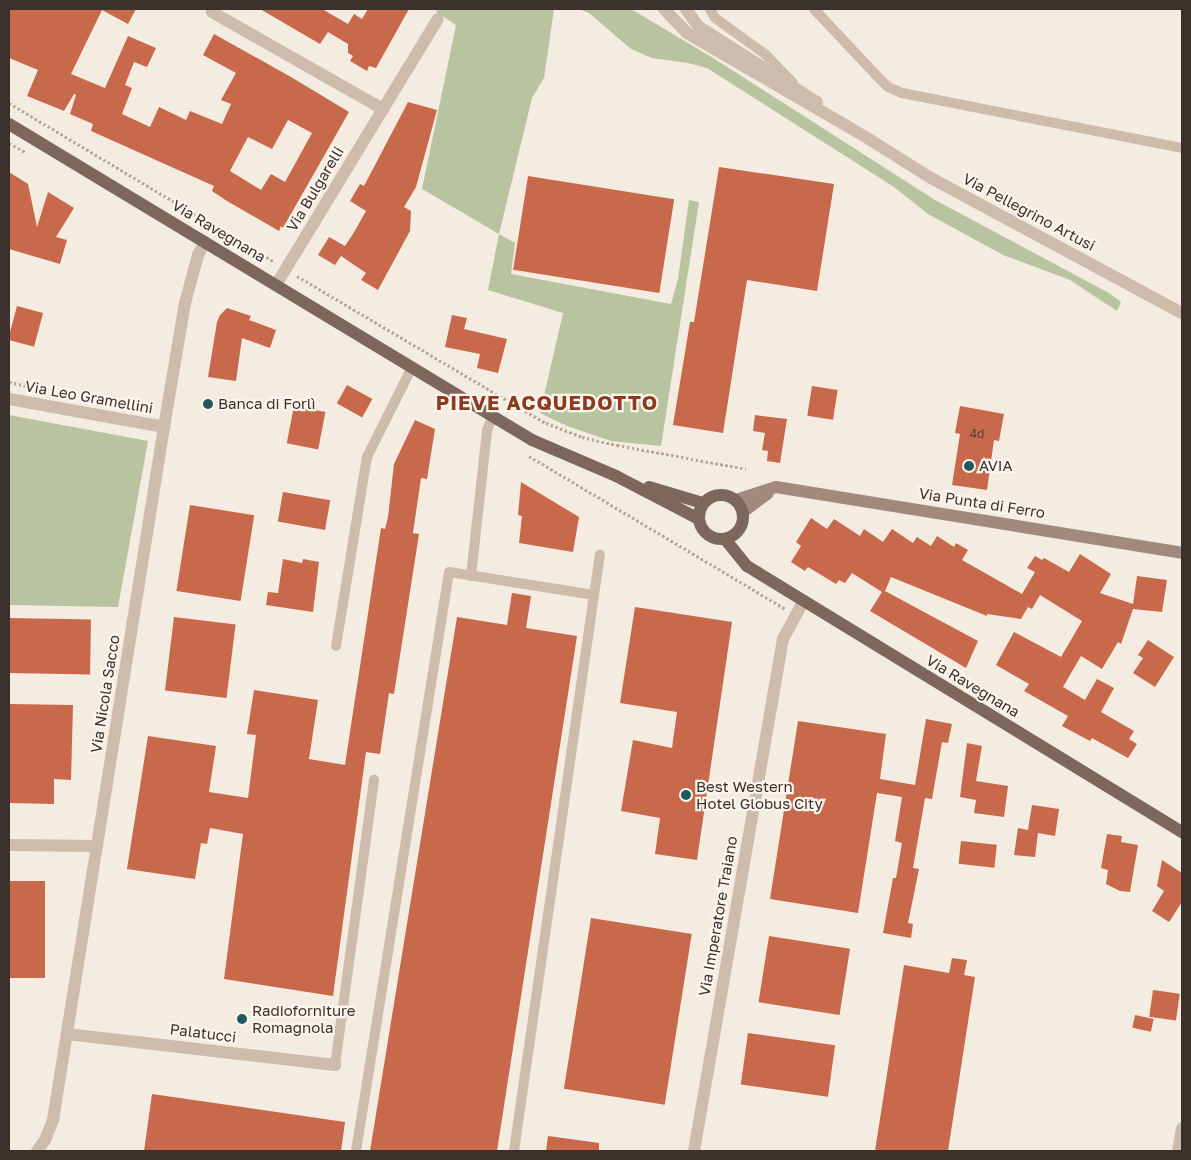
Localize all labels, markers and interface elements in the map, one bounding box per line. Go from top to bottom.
street label: Via Bulgarelli [283,143,347,235]
street label: Via Pellegrino Artusi [960,170,1098,254]
street label: Via Ravegnana [169,196,269,266]
street label: Via Leo Gramellini [24,377,154,417]
district label: PIEVE ACQUEDOTTO [434,390,660,414]
place label: Banca di Forlì [218,395,316,413]
marker: Banca di Forlì [202,398,214,410]
house number: 4d [970,427,984,441]
place label: AVIA [979,457,1013,475]
marker: AVIA [963,460,975,472]
street label: Via Punta di Ferro [918,484,1046,522]
street label: Via Nicola Sacco [87,634,123,754]
street label: Via Ravegnana [923,651,1023,721]
place label: Best Western Hotel Globus City [696,777,823,812]
marker: Best Western Hotel Globus City [680,789,692,801]
street label: Via Imperatore Traiano [695,835,741,997]
place label: Radioforniture Romagnola [252,1001,356,1036]
marker: Radioforniture Romagnola [236,1013,248,1025]
street label: Palatucci [169,1020,237,1046]

